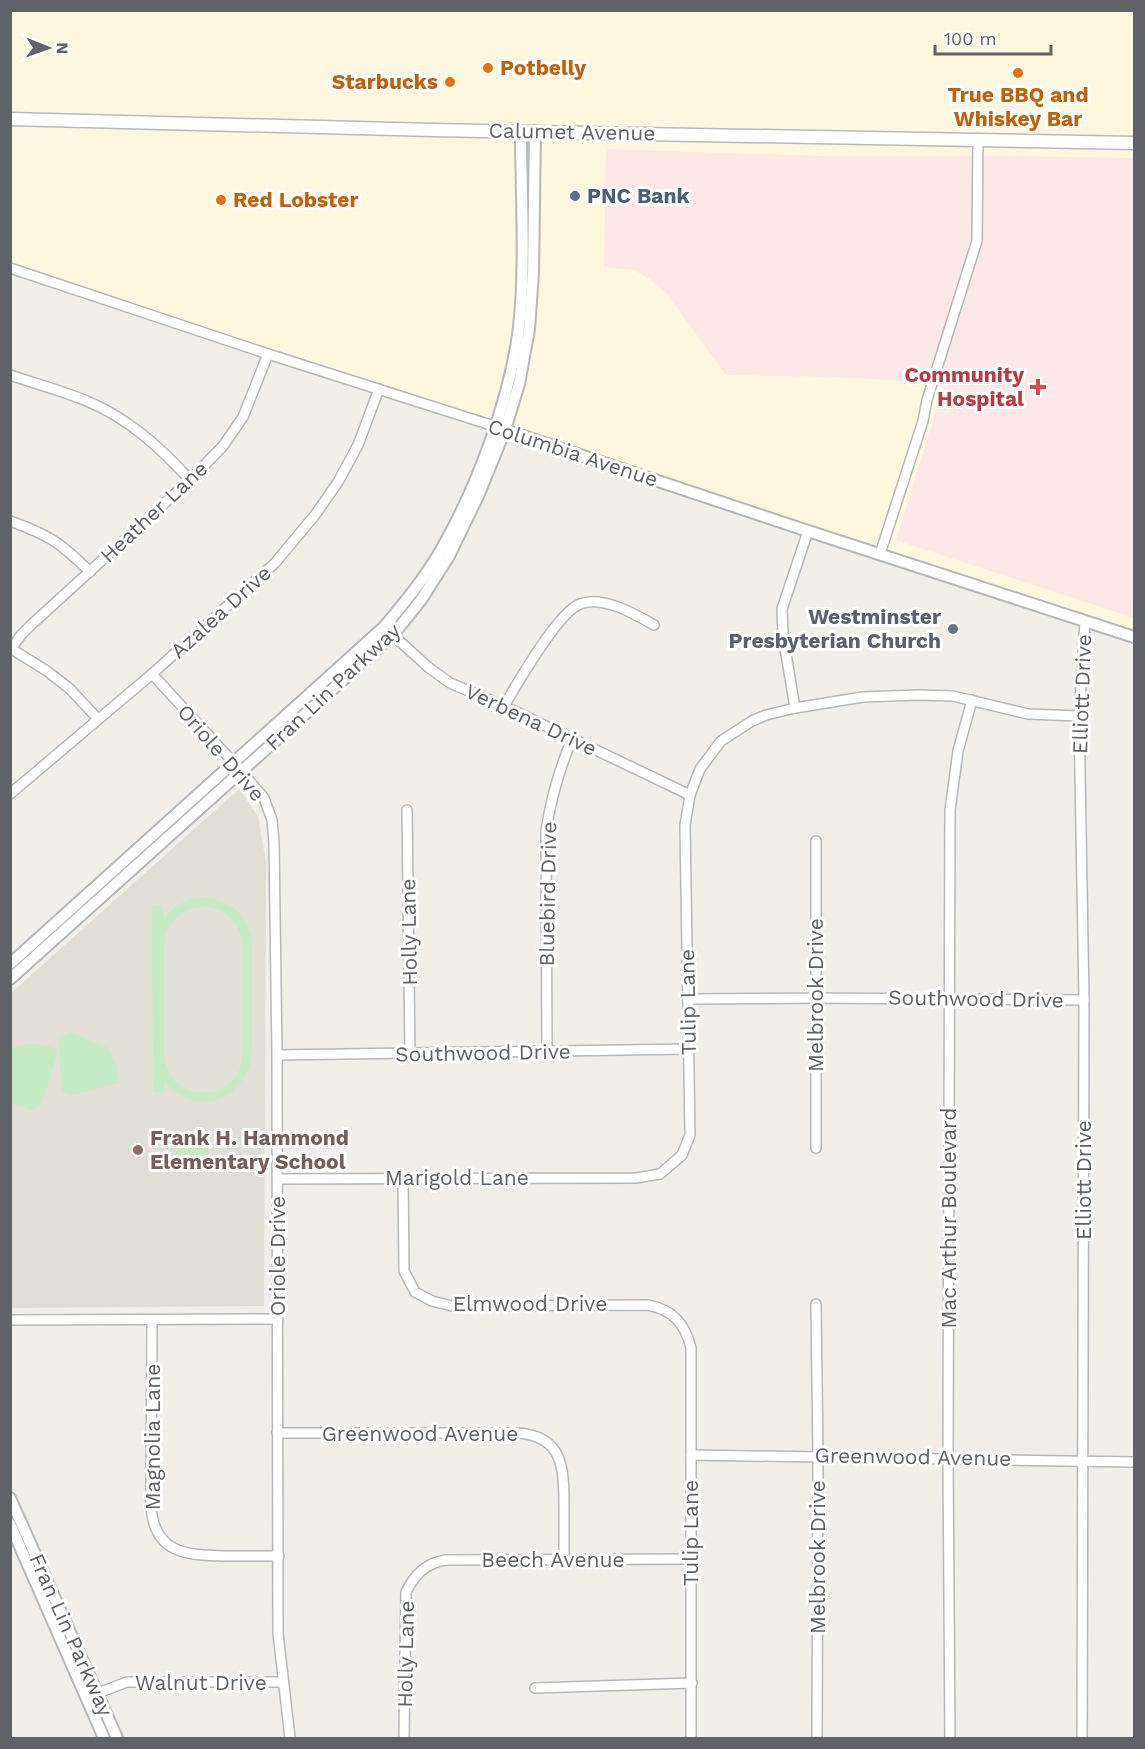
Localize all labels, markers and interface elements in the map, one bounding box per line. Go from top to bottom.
north arrow [18,18,78,78]
scale bar [935,18,1050,56]
text: 100 m [944,28,997,49]
text: N [53,42,72,54]
place label: Potbelly [500,55,586,80]
marker: Potbelly [481,61,495,75]
marker: True BBQ and Whiskey Bar [1011,66,1025,80]
place label: Starbucks [332,69,438,94]
marker: Starbucks [443,75,457,89]
place label: True BBQ and Whiskey Bar [947,82,1089,131]
street label: Calumet Avenue [488,118,656,145]
place label: PNC Bank [587,183,690,208]
place label: Red Lobster [233,187,358,212]
marker: PNC Bank [568,189,582,203]
marker: Red Lobster [214,193,228,207]
place label: Community Hospital [904,362,1024,411]
marker: Community Hospital [1029,378,1047,396]
street label: Columbia Avenue [485,413,661,492]
street label: Heather Lane [95,456,212,568]
street label: Azalea Drive [165,560,276,663]
place label: Westminster Presbyterian Church [729,604,941,653]
street label: Fran Lin Parkway [260,618,405,756]
marker: Westminster Presbyterian Church [946,622,960,636]
street label: Elliott Drive [1067,634,1096,754]
street label: Verbena Drive [461,678,601,761]
street label: Oriole Drive [172,699,270,806]
street label: Bluebird Drive [534,821,561,967]
street label: Holly Lane [395,878,422,986]
street label: Melbrook Drive [803,918,828,1072]
street label: Tulip Lane [674,949,701,1055]
street label: Southwood Drive [888,984,1064,1013]
street label: Southwood Drive [395,1038,571,1067]
street label: Mac Arthur Boulevard [936,1107,961,1329]
street label: Elliott Drive [1071,1120,1096,1240]
place label: Frank H. Hammond Elementary School [150,1125,349,1174]
marker: Frank H. Hammond Elementary School [131,1143,145,1157]
street label: Marigold Lane [385,1165,529,1190]
street label: Oriole Drive [265,1196,290,1316]
street label: Elmwood Drive [453,1291,607,1316]
street label: Magnolia Lane [140,1364,165,1510]
street label: Greenwood Avenue [322,1421,518,1446]
street label: Greenwood Avenue [814,1442,1012,1471]
street label: Tulip Lane [678,1480,703,1586]
street label: Melbrook Drive [805,1480,830,1634]
street label: Beech Avenue [481,1547,625,1572]
street label: Fran Lin Parkway [24,1550,119,1720]
street label: Holly Lane [392,1600,419,1708]
street label: Walnut Drive [135,1670,267,1695]

